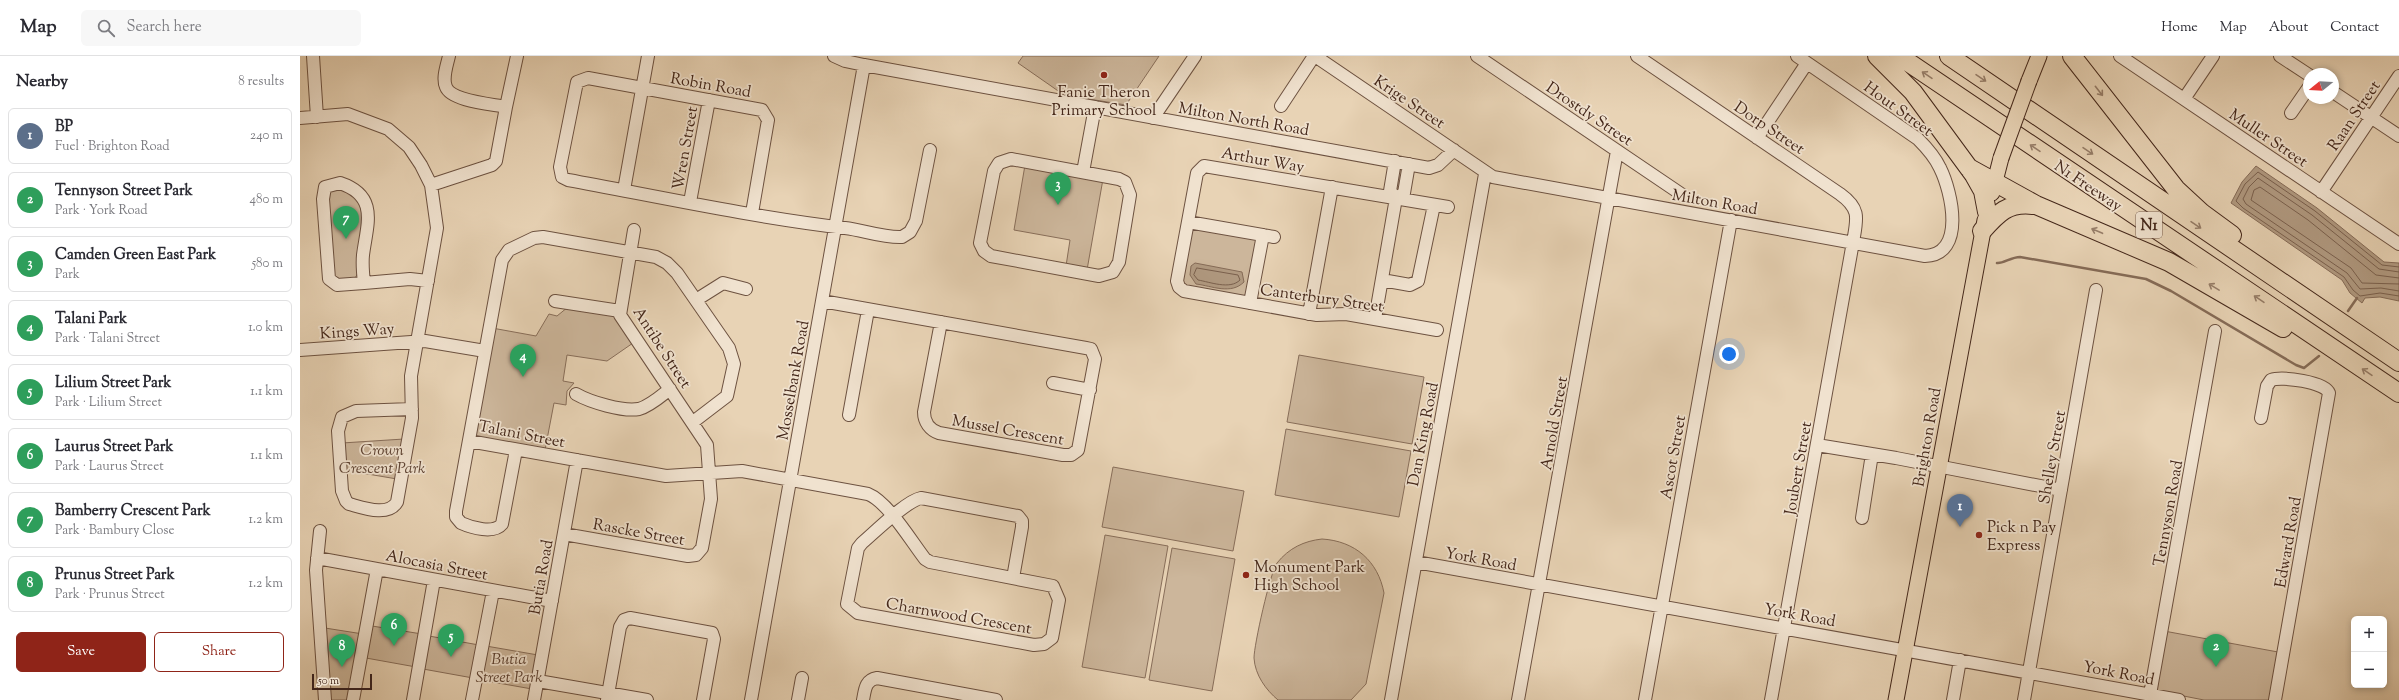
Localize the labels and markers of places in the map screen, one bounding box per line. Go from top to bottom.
marker: Fanie Theron Primary School [1099,70,1109,80]
place label: Fanie Theron Primary School [1052,82,1157,123]
pin: 3 [1045,172,1071,205]
pin: 7 [333,206,359,239]
pin: 4 [510,344,536,377]
pin: 1 [1947,494,1973,527]
place label: Pick n Pay Express [1987,517,2056,558]
marker: Pick n Pay Express [1974,530,1984,540]
place label: Monument Park High School [1254,557,1365,598]
marker: Monument Park High School [1241,570,1251,580]
pin: 6 [381,613,407,646]
pin: 5 [438,624,464,657]
pin: 8 [329,634,355,667]
pin: 2 [2203,634,2229,667]

